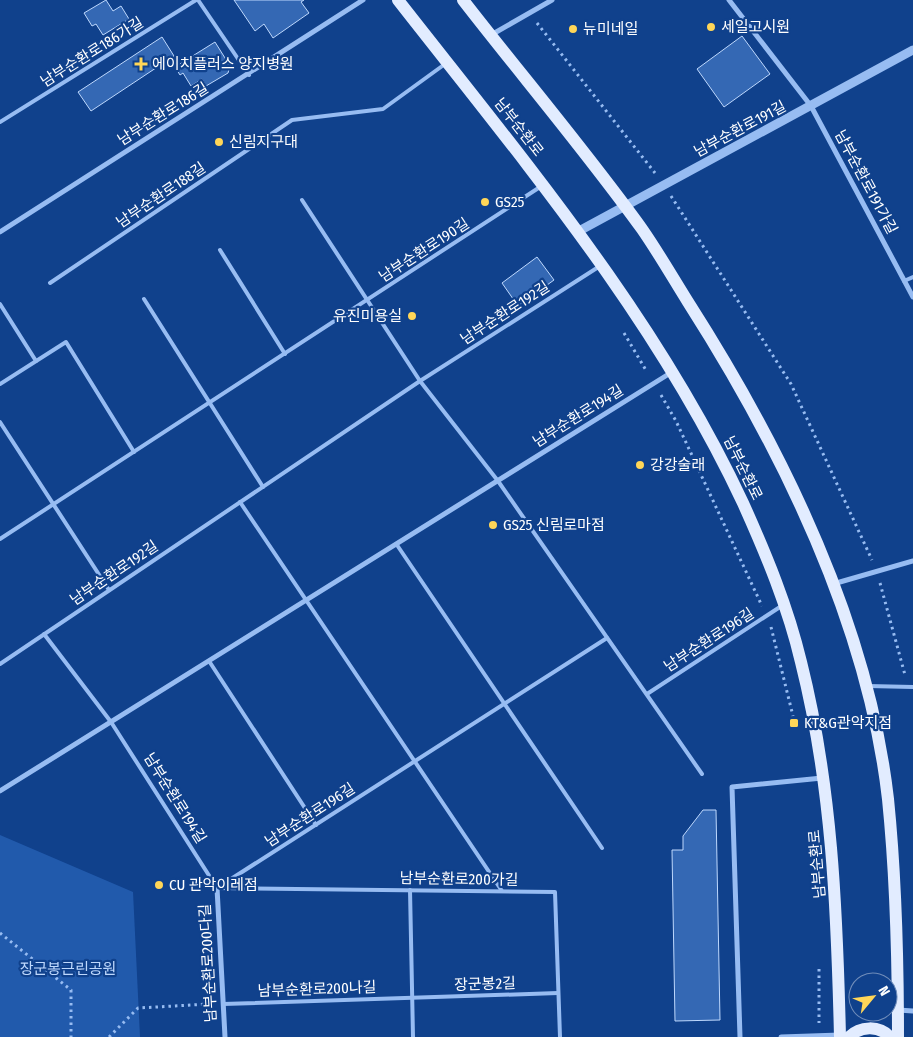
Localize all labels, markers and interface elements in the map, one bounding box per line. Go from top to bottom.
street label: 남부순환로186가길 [37,13,147,91]
place label: 세일고시원 [721,18,790,36]
place label: 뉴미네일 [583,20,638,38]
marker: 세일고시원 [705,21,717,33]
marker: 뉴미네일 [567,23,579,35]
place label: 에이치플러스 양지병원 [152,55,294,73]
marker: 에이치플러스 양지병원 [134,57,148,71]
street label: 남부순환로186길 [114,79,212,149]
street label: 남부순환로 [491,94,547,160]
street label: 남부순환로191길 [691,97,789,161]
street label: 남부순환로191가길 [831,127,901,237]
place label: 신림지구대 [229,133,298,151]
marker: 신림지구대 [213,136,225,148]
street label: 남부순환로188길 [113,159,209,231]
place label: GS25 [495,193,525,211]
marker: GS25 [479,196,491,208]
street label: 남부순환로190길 [376,214,472,286]
street label: 남부순환로192길 [457,278,553,348]
place label: 유진미용실 [333,307,402,325]
marker: 유진미용실 [406,310,418,322]
street label: 남부순환로194길 [530,381,626,451]
street label: 남부순환로 [720,433,766,503]
place label: 강강술래 [650,456,705,474]
marker: 강강술래 [634,459,646,471]
place label: GS25 신림로마점 [503,516,605,534]
marker: GS25 신림로마점 [487,519,499,531]
street label: 남부순환로192길 [67,537,161,609]
street label: 남부순환로196길 [661,604,757,676]
place label: KT&G관악지점 [804,714,892,732]
marker: KT&G관악지점 [788,717,800,729]
street label: 남부순환로194길 [140,750,210,846]
street label: 남부순환로196길 [262,779,358,851]
street label: 남부순환로 [805,829,829,899]
street label: 남부순환로200가길 [399,869,519,889]
place label: CU 관악이레점 [169,876,258,894]
marker: CU 관악이레점 [153,879,165,891]
street label: 남부순환로200다길 [196,903,220,1023]
park label: 장군봉근린공원 [20,960,116,978]
north arrow [848,972,898,1022]
street label: 장군봉2길 [454,974,516,994]
street label: 남부순환로200나길 [257,978,377,1000]
text: N [874,983,893,999]

